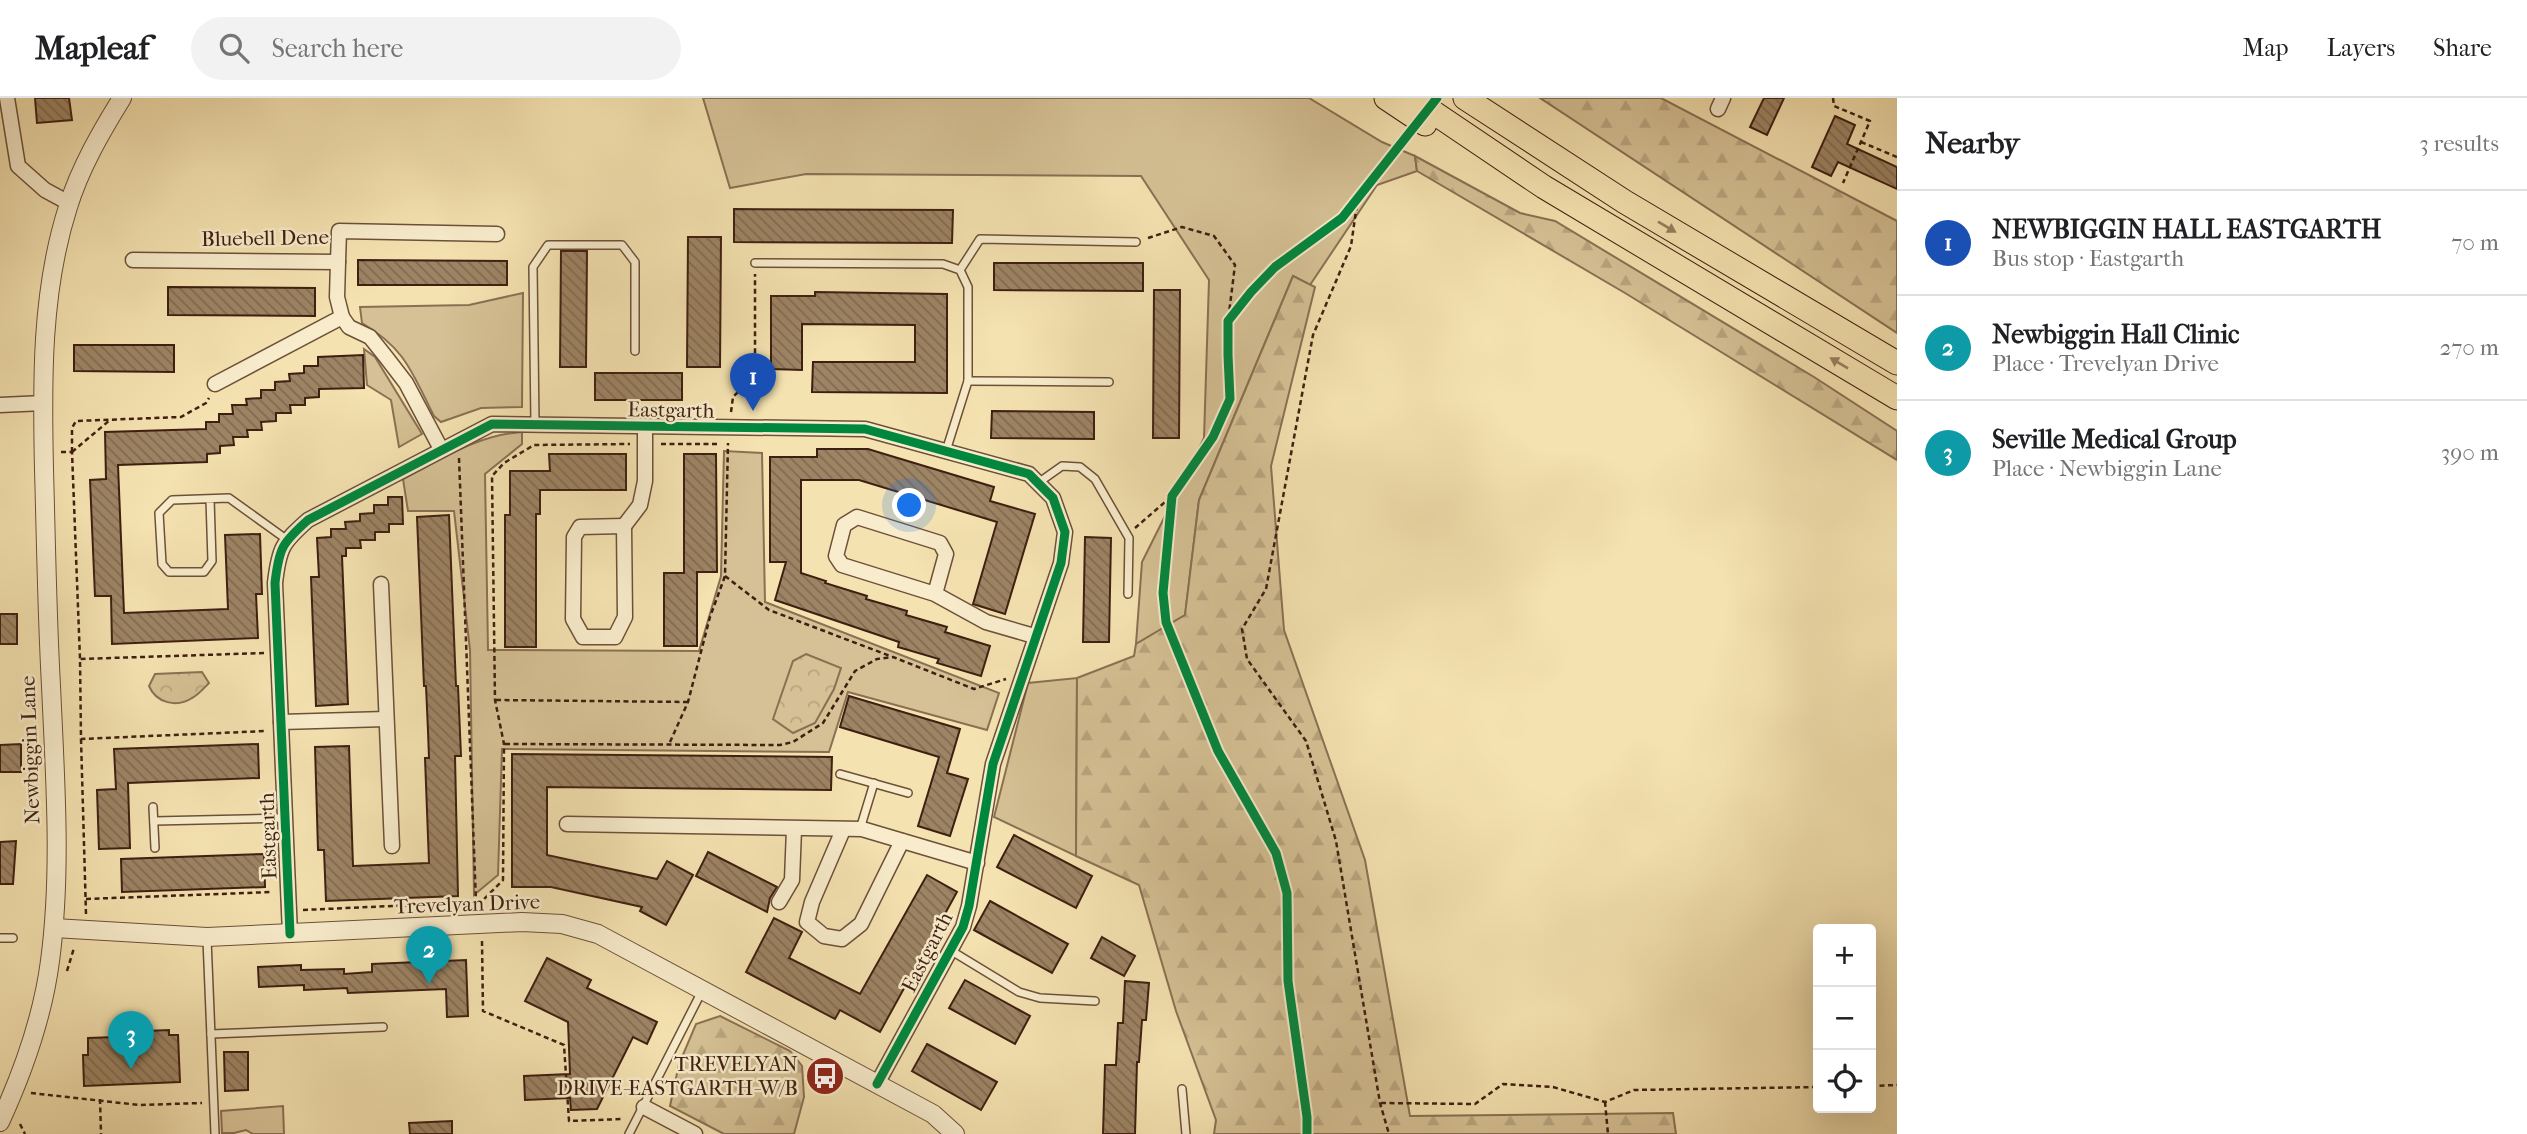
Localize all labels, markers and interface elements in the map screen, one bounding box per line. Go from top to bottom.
search box [191,17,681,80]
text: Mapleaf [35,29,149,68]
icon: search [215,29,253,67]
text: Search here [271,33,403,64]
text: Map [2243,34,2289,62]
text: Layers [2327,34,2395,62]
text: Share [2433,34,2492,62]
text: Nearby [1925,126,2020,161]
text: 3 results [2419,130,2499,157]
text: NEWBIGGIN HALL EASTGARTH [1992,214,2381,245]
one-way arrow [1657,221,1676,233]
street label: Bluebell Dene [201,225,329,251]
text: 1 [1944,229,1952,256]
text: 70 m [2451,229,2499,256]
text: Bus stop · Eastgarth [1992,245,2184,272]
text: Newbiggin Hall Clinic [1992,319,2240,350]
text: 2 [1942,334,1954,361]
text: 270 m [2439,334,2499,361]
text: Place · Trevelyan Drive [1992,350,2219,377]
pin: 1 [730,353,776,411]
one-way arrow [1829,356,1848,369]
street label: Eastgarth [627,397,715,423]
text: Seville Medical Group [1992,424,2237,455]
text: 3 [1943,439,1953,466]
text: 390 m [2441,439,2499,466]
text: Place · Newbiggin Lane [1992,455,2222,482]
your location [892,488,926,522]
street label: Newbiggin Lane [15,675,45,825]
street label: Eastgarth [254,792,282,880]
street label: Trevelyan Drive [394,889,540,919]
street label: Eastgarth [897,908,958,996]
map controls [1813,924,1876,1113]
button: + [1813,924,1876,987]
pin: 2 [406,926,452,984]
button: − [1813,987,1876,1050]
pin: 3 [108,1011,154,1069]
button: locate [1813,1050,1876,1113]
place label: TREVELYAN DRIVE-EASTGARTH-W/B [557,1052,798,1100]
bus stop icon: TREVELYAN DRIVE-EASTGARTH-W/B [804,1055,846,1097]

